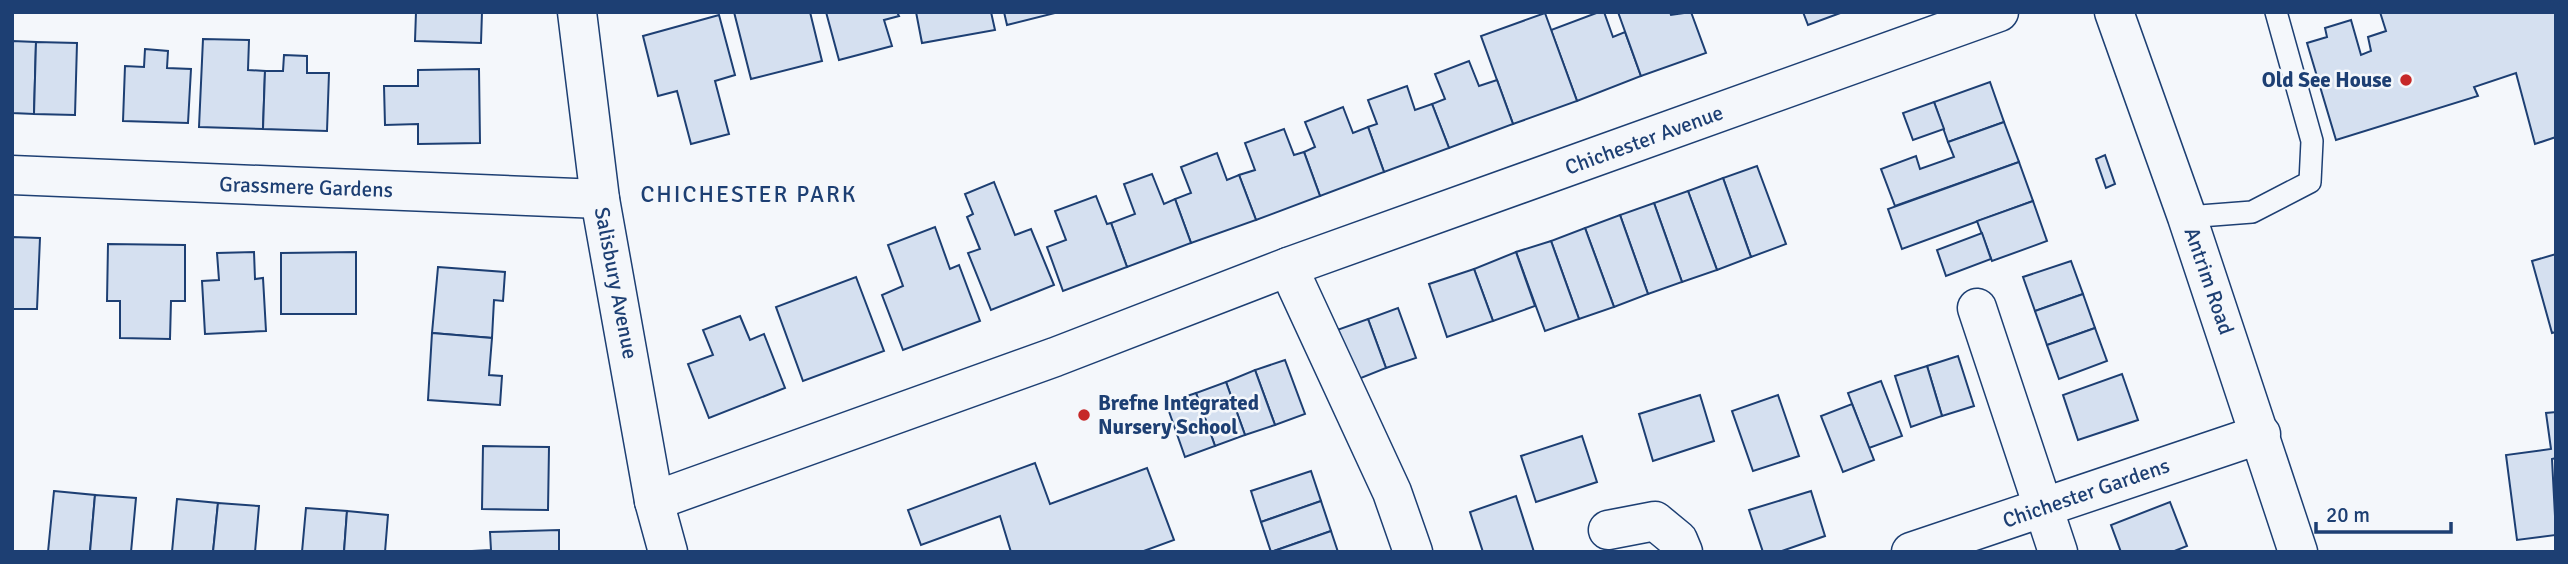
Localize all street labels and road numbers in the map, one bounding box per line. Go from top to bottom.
street label: Chichester Avenue [1561,99,1727,181]
street label: Grassmere Gardens [219,171,393,203]
street label: Salisbury Avenue [589,205,643,361]
street label: Antrim Road [2179,224,2239,338]
street label: Chichester Gardens [1999,452,2173,534]

